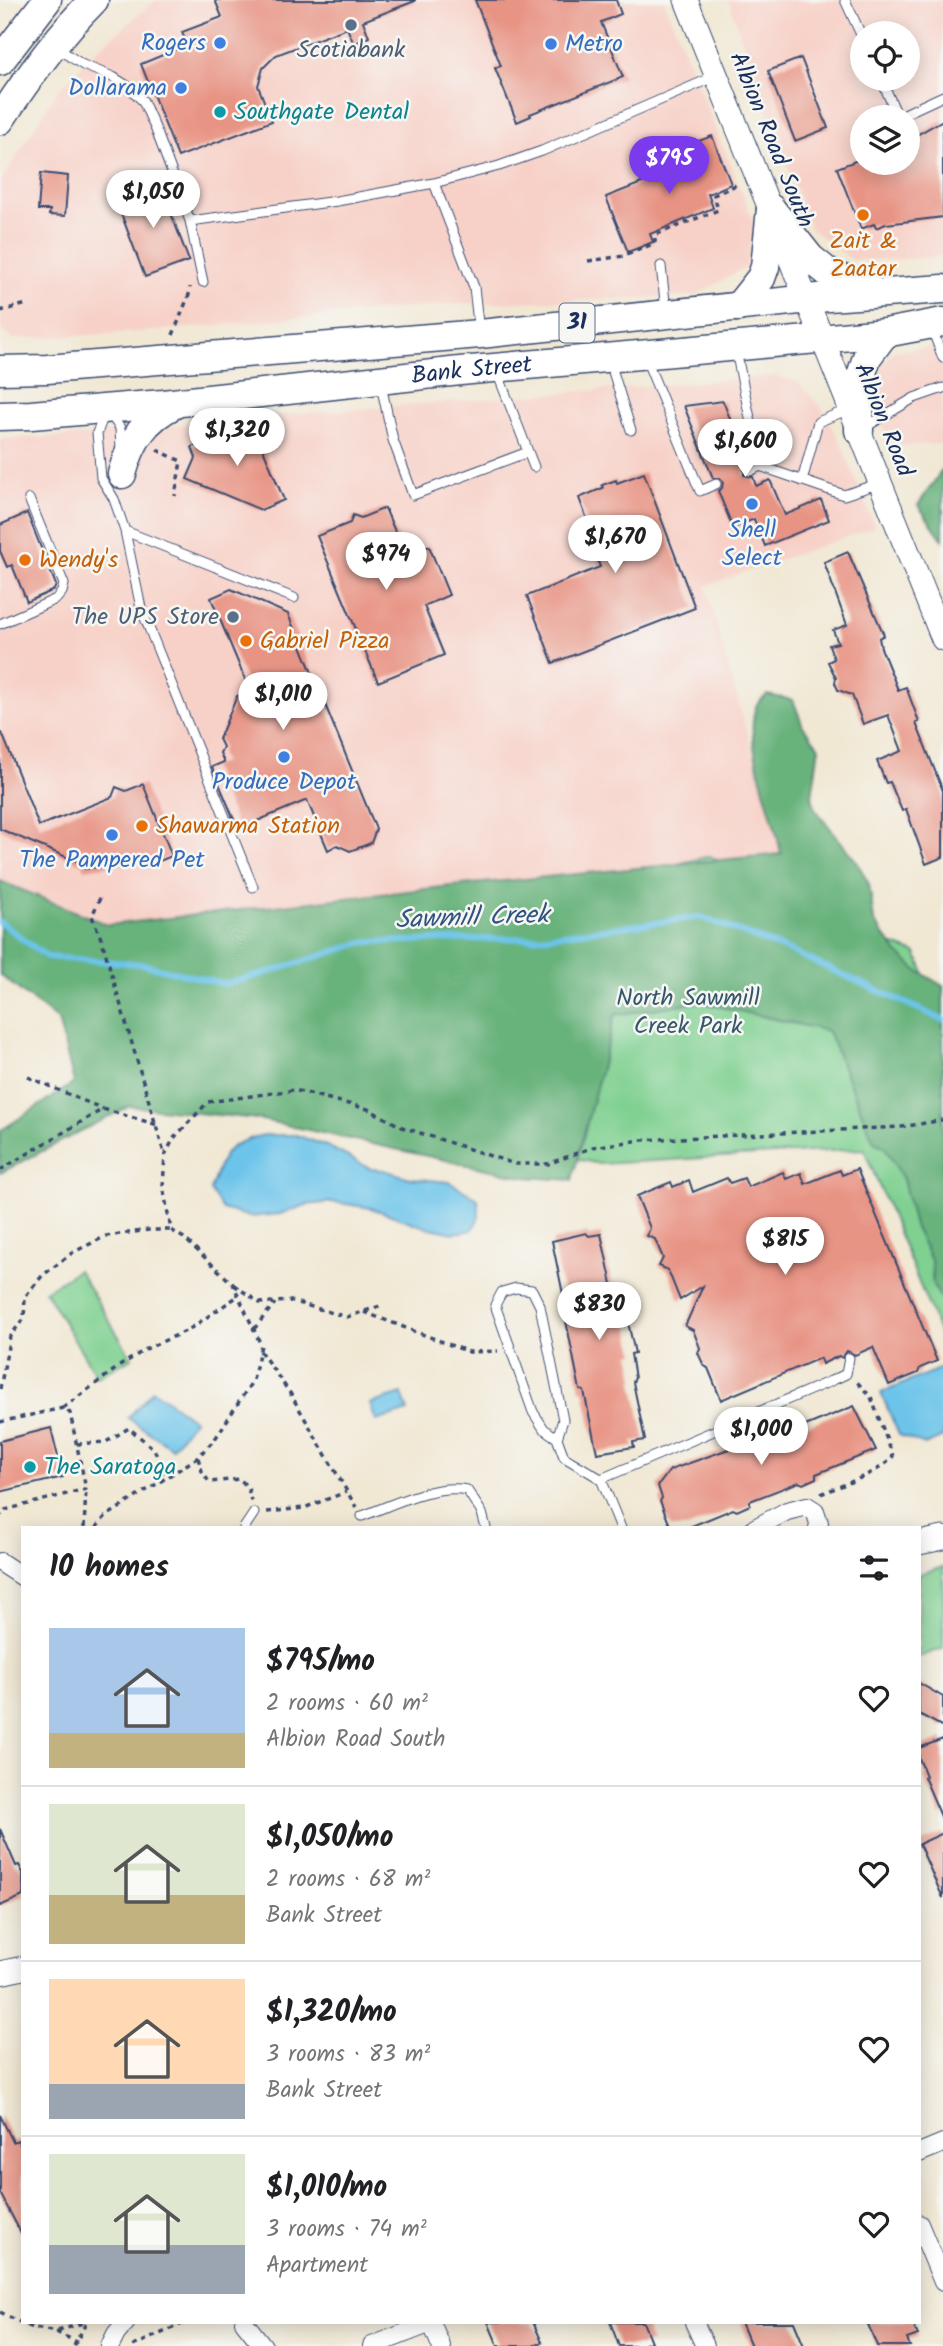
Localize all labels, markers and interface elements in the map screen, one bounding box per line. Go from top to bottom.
marker: Scotiabank [343,17,359,33]
map controls [850,21,920,175]
button: locate [850,21,920,91]
place label: Rogers [141,24,206,63]
place label: Metro [565,25,623,64]
place label: Scotiabank [297,31,406,70]
marker: Rogers [212,35,228,51]
marker: Metro [543,36,559,52]
street label: Albion Road South [718,46,824,234]
place label: Dollarama [68,69,167,108]
marker: Dollarama [173,80,189,96]
place label: Southgate Dental [234,93,409,132]
marker: Southgate Dental [212,104,228,120]
button: layers [850,105,920,175]
pin: $795 [628,136,710,196]
text: $795 [645,141,693,177]
pin: $1,050 [96,170,210,230]
text: $1,050 [122,175,184,211]
marker: Zait & Zaatar [855,207,871,223]
place label: Zait & Zaatar [829,222,898,289]
road number: 31 [560,304,594,342]
street label: Bank Street [409,345,534,396]
street label: Albion Road [842,357,924,484]
pin: $1,320 [180,408,294,468]
text: $1,320 [205,413,269,449]
pin: $1,600 [688,420,802,479]
text: $1,600 [714,424,776,460]
marker: Shell Select [744,496,760,512]
place label: Shell Select [722,511,783,578]
pin: $1,670 [558,516,672,575]
text: $1,670 [584,520,646,556]
pin: $974 [345,532,427,592]
text: $974 [362,537,410,573]
place label: Wendy's [39,541,118,580]
marker: Wendy's [17,552,33,568]
place label: The UPS Store [71,598,219,637]
marker: The UPS Store [225,609,241,625]
place label: Gabriel Pizza [260,622,390,661]
marker: Gabriel Pizza [238,633,254,649]
pin: $1,010 [226,672,340,732]
text: $1,010 [254,677,312,713]
marker: Produce Depot [276,749,292,765]
place label: Produce Depot [212,763,357,802]
place label: Shawarma Station [156,807,340,846]
marker: Shawarma Station [134,818,150,834]
marker: The Pampered Pet [104,827,120,843]
place label: The Pampered Pet [19,841,205,880]
water label: Sawmill Creek [395,894,553,942]
park label: North Sawmill Creek Park [616,979,760,1046]
pin: $815 [744,1218,826,1277]
text: $815 [762,1222,808,1258]
pin: $830 [558,1282,640,1342]
text: $830 [573,1287,625,1323]
pin: $1,000 [704,1408,818,1467]
text: $1,000 [730,1412,792,1448]
place label: The Saratoga [44,1448,176,1487]
marker: The Saratoga [22,1459,38,1475]
text: 10 homes [49,1544,169,1592]
icon: filters [855,1549,893,1587]
text: $795/mo [266,1638,375,1686]
icon: home [105,1656,189,1740]
icon: heart [855,1679,893,1717]
text: 2 rooms · 60 m² [266,1686,428,1722]
text: Albion Road South [266,1722,445,1758]
text: $1,050/mo [266,1814,393,1862]
icon: home [105,1832,189,1916]
icon: heart [855,1855,893,1893]
text: 2 rooms · 68 m² [266,1862,430,1898]
text: Bank Street [266,1898,382,1934]
text: $1,320/mo [266,1989,397,2037]
icon: home [105,2007,189,2091]
icon: heart [855,2030,893,2068]
text: 3 rooms · 83 m² [266,2037,430,2073]
text: Bank Street [266,2073,382,2109]
text: $1,010/mo [266,2164,387,2212]
icon: home [105,2182,189,2266]
icon: heart [855,2205,893,2243]
text: 3 rooms · 74 m² [266,2212,427,2248]
text: Apartment [266,2248,368,2284]

